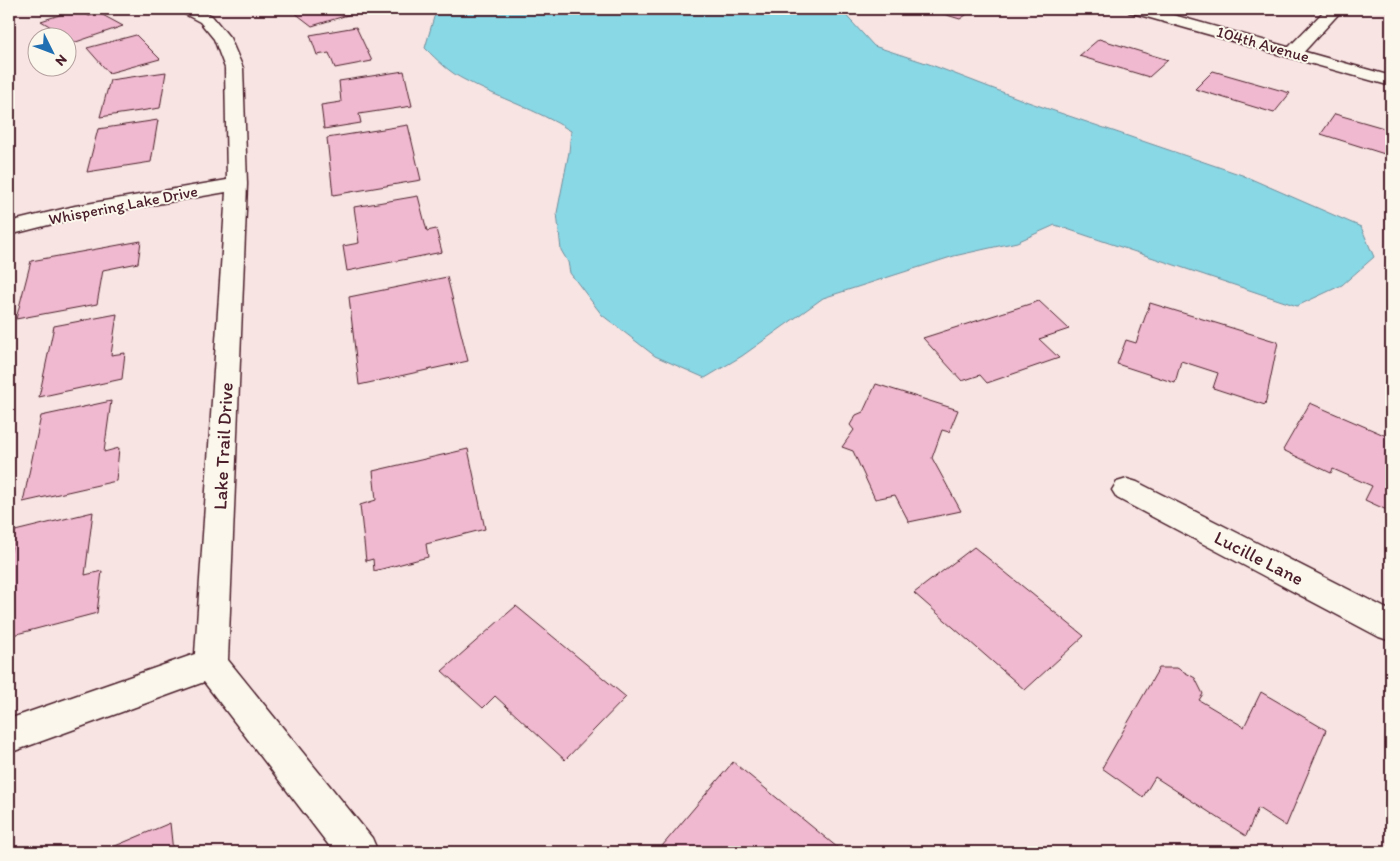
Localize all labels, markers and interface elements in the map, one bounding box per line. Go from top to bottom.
street label: 104th Avenue [1214,22,1312,66]
north arrow [28,28,78,78]
text: N [52,51,71,70]
street label: Whispering Lake Drive [47,181,199,229]
street label: Lake Trail Drive [208,382,238,510]
street label: Lucille Lane [1210,526,1308,590]

